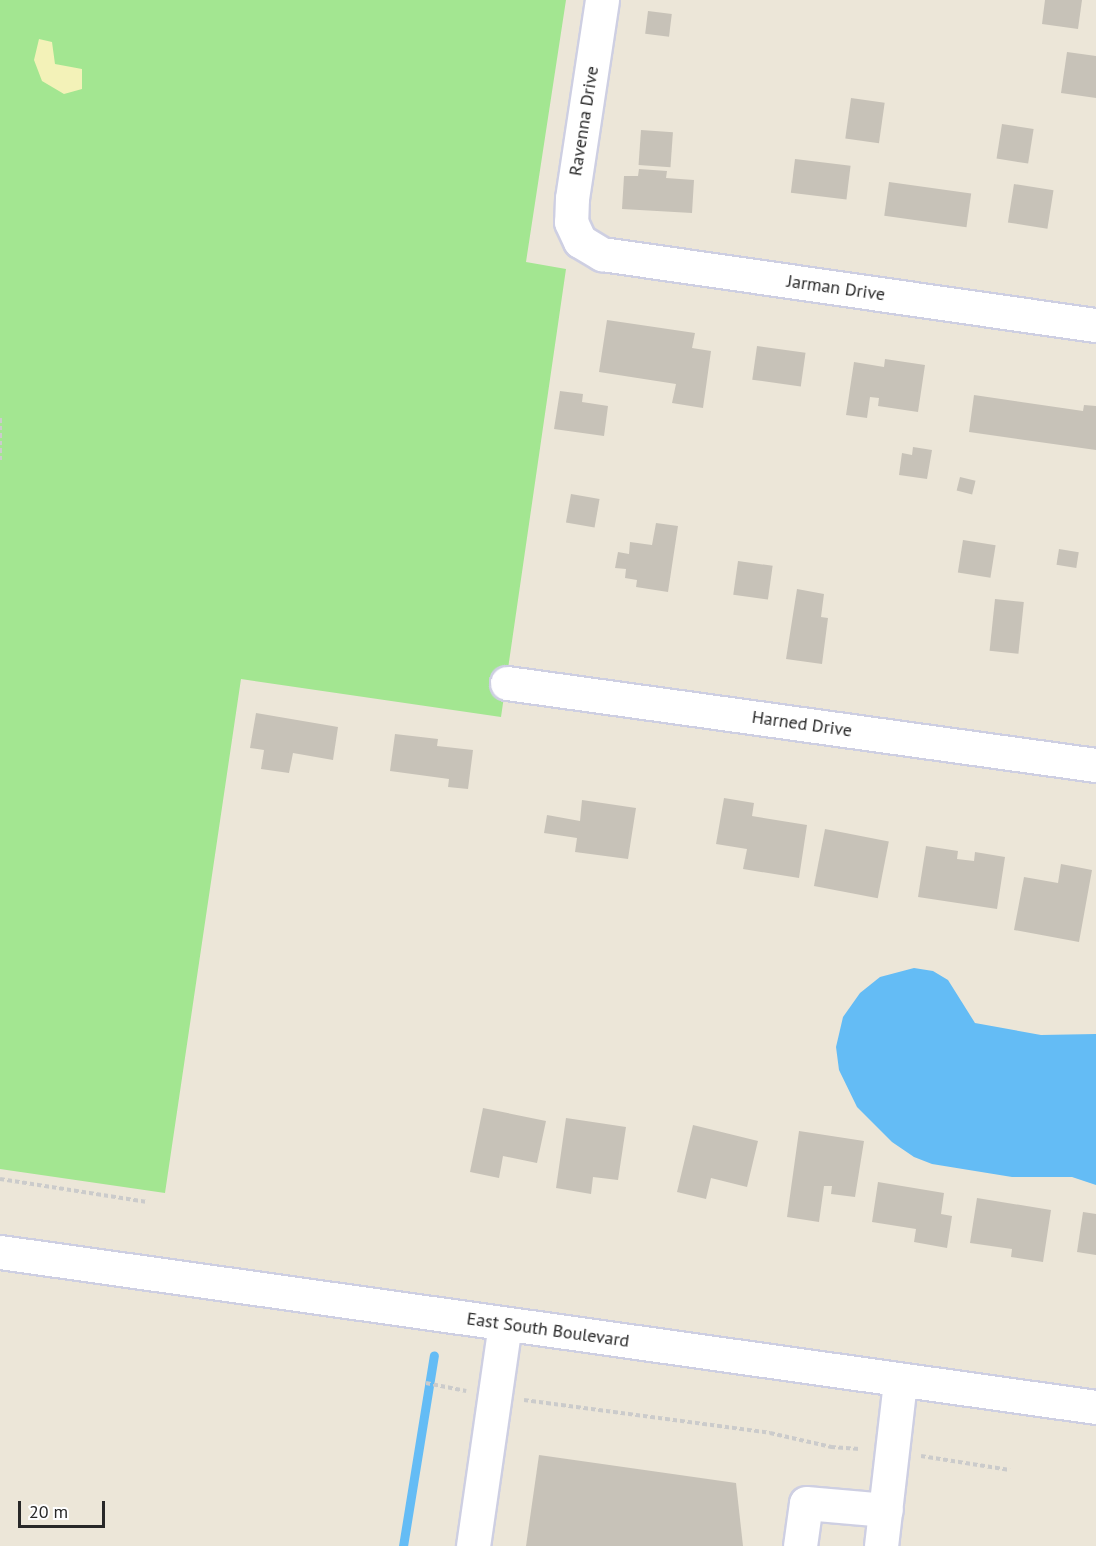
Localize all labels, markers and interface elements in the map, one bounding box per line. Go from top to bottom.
street label: Ravenna Drive [565,65,603,177]
street label: Jarman Drive [786,270,886,306]
street label: Harned Drive [751,706,853,742]
street label: East South Boulevard [465,1308,631,1352]
scale bar [21,1489,108,1527]
text: 20 m [29,1500,68,1523]

